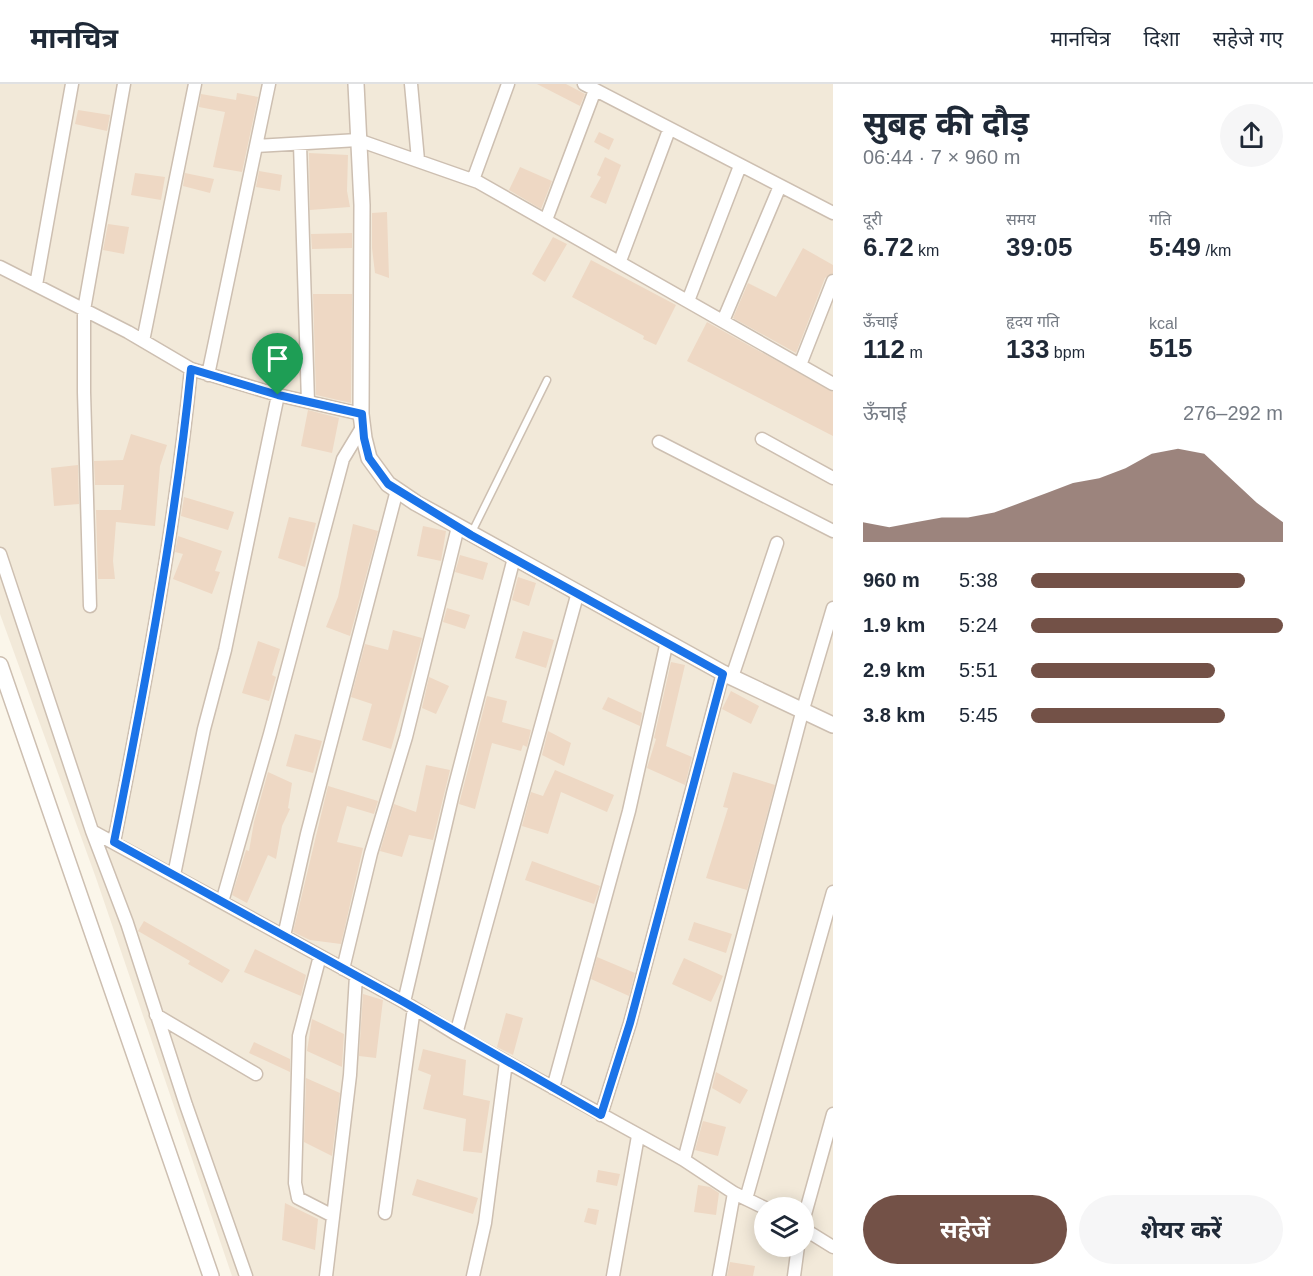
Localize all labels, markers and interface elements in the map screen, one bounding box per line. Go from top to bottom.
text: मानचित्र [30,23,118,54]
text: मानचित्र [1050,27,1110,50]
text: दिशा [1143,27,1180,50]
text: सहेजे गए [1213,27,1283,50]
button: share [1220,104,1283,167]
text: सुबह की दौड़ [863,105,1029,142]
text: 06:44 · 7 × 960 m [863,146,1020,168]
text: दूरी [863,211,882,228]
text: समय [1006,211,1036,228]
text: गति [1149,211,1171,228]
text: 6.72 [863,232,914,262]
text: 39:05 [1006,232,1073,262]
text: 5:49 [1149,232,1201,262]
text: km [914,242,939,259]
text: /km [1201,242,1231,259]
text: ऊँचाई [863,313,898,330]
text: हृदय गति [1006,313,1059,330]
text: kcal [1149,315,1177,332]
pin [252,333,303,395]
text: 515 [1149,333,1192,363]
text: 112 [863,334,905,364]
text: 133 [1006,334,1049,364]
icon: arrive [261,342,294,375]
text: m [905,344,923,361]
text: bpm [1049,344,1085,361]
text: ऊँचाई [863,402,906,424]
text: 276–292 m [1183,402,1283,424]
text: 960 m [863,569,920,591]
text: 5:38 [959,569,998,591]
text: 1.9 km [863,614,925,636]
text: 5:24 [959,614,998,636]
text: 2.9 km [863,659,925,681]
text: 5:51 [959,659,998,681]
text: 3.8 km [863,704,925,726]
text: 5:45 [959,704,998,726]
button: सहेजें [863,1195,1067,1264]
button: शेयर करें [1079,1195,1283,1264]
map controls [754,1197,814,1257]
button: layers [754,1197,814,1257]

